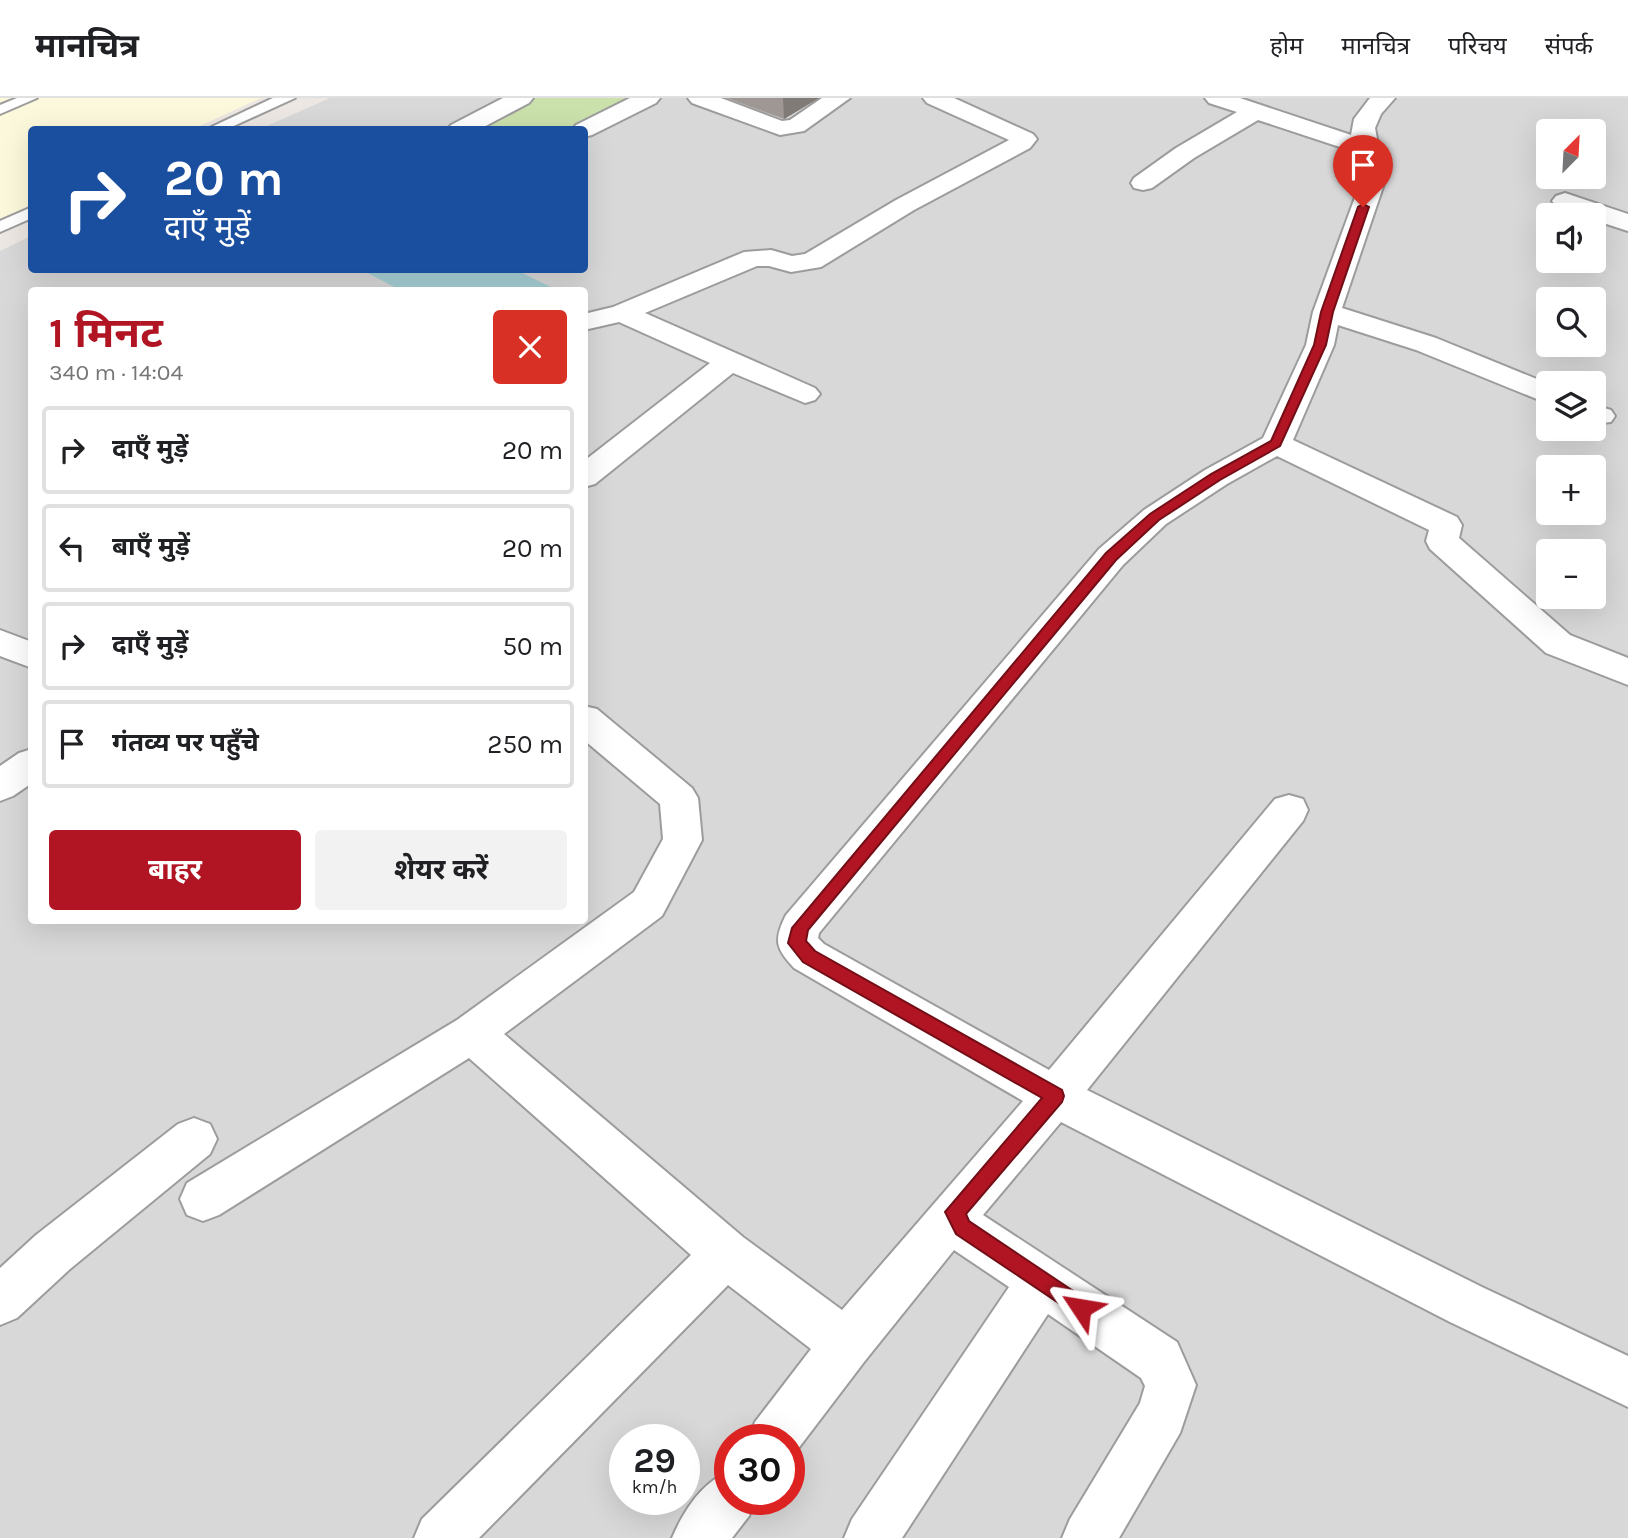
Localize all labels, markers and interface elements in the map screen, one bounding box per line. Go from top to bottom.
text: मानचित्र [35,27,139,65]
text: होम [1270,32,1303,60]
text: मानचित्र [1341,32,1410,60]
text: परिचय [1448,32,1507,60]
text: संपर्क [1545,32,1593,60]
north arrow [1536,119,1606,189]
map controls [1536,119,1606,609]
pin [1333,135,1393,207]
icon: arrive [1344,146,1382,184]
text: 20 m [164,150,284,207]
icon: right [49,154,140,245]
button: sound [1536,203,1606,273]
text: दाएँ मुड़ें [164,209,251,246]
button: search [1536,287,1606,357]
text: 1 मिनट [49,308,163,358]
button: close [493,310,567,384]
text: 340 m · 14:04 [49,359,183,386]
button: layers [1536,371,1606,441]
icon: right [53,431,91,469]
text: दाएँ मुड़ें [112,433,188,464]
text: 20 m [502,435,563,466]
button: + [1536,455,1606,525]
icon: left [53,529,91,567]
text: बाएँ मुड़ें [112,531,190,562]
text: 20 m [502,533,563,564]
button: − [1536,539,1606,609]
icon: right [53,627,91,665]
text: दाएँ मुड़ें [112,629,188,660]
text: 50 m [502,631,563,662]
icon: arrive [53,725,91,763]
text: गंतव्य पर पहुँचे [112,727,259,758]
text: 250 m [487,729,563,760]
button: बाहर [49,830,301,910]
button: शेयर करें [315,830,567,910]
position arrow [1044,1271,1118,1345]
speed limit sign: 30 [714,1424,805,1515]
text: 29 [633,1440,676,1481]
text: km/h [632,1476,677,1498]

